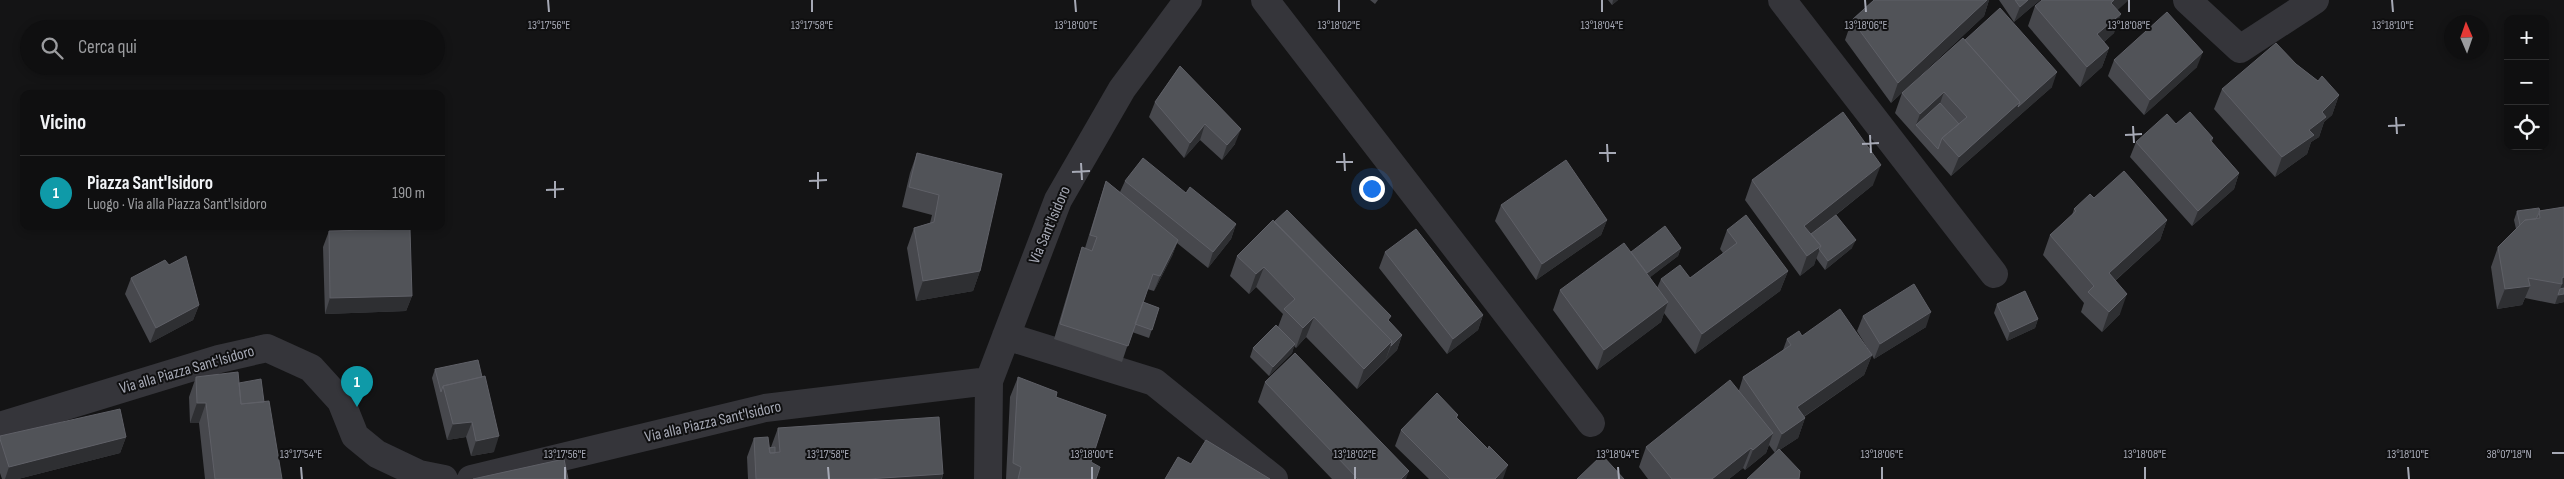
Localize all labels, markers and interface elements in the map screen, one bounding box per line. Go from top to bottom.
north arrow [2444,15,2489,60]
map controls [2504,15,2549,150]
button: + [2504,15,2549,60]
text: 13°17'56"E [528,18,570,33]
text: 13°17'58"E [791,18,833,33]
text: 13°18'00"E [1054,18,1098,33]
text: 13°18'02"E [1318,18,1360,33]
text: 13°18'04"E [1581,18,1623,33]
text: 13°18'06"E [1844,18,1888,33]
text: 13°18'08"E [2107,18,2151,33]
text: 13°18'10"E [2372,18,2414,33]
search box [20,20,445,75]
icon: search [38,34,66,62]
text: Cerca qui [78,36,137,59]
button: − [2504,60,2549,105]
button: locate [2504,105,2549,150]
text: Vicino [40,110,86,135]
text: Piazza Sant'Isidoro [87,172,213,195]
your location [1359,176,1385,202]
street label: Via Sant'Isidoro [1025,183,1075,267]
text: 1 [53,184,59,203]
text: 190 m [392,184,425,203]
text: Luogo · Via alla Piazza Sant'Isidoro [87,195,267,214]
street label: Via alla Piazza Sant'Isidoro [117,342,257,398]
pin: 1 [341,366,373,407]
street label: Via alla Piazza Sant'Isidoro [643,397,783,447]
text: 13°17'54"E [280,447,322,462]
text: 13°17'56"E [544,447,586,462]
text: 13°17'58"E [807,447,849,462]
text: 13°18'00"E [1070,447,1114,462]
text: 13°18'02"E [1334,447,1376,462]
text: 13°18'04"E [1597,447,1639,462]
text: 13°18'06"E [1860,447,1904,462]
text: 13°18'08"E [2123,447,2167,462]
text: 13°18'10"E [2387,447,2429,462]
text: 38°07'18"N [2486,447,2532,462]

